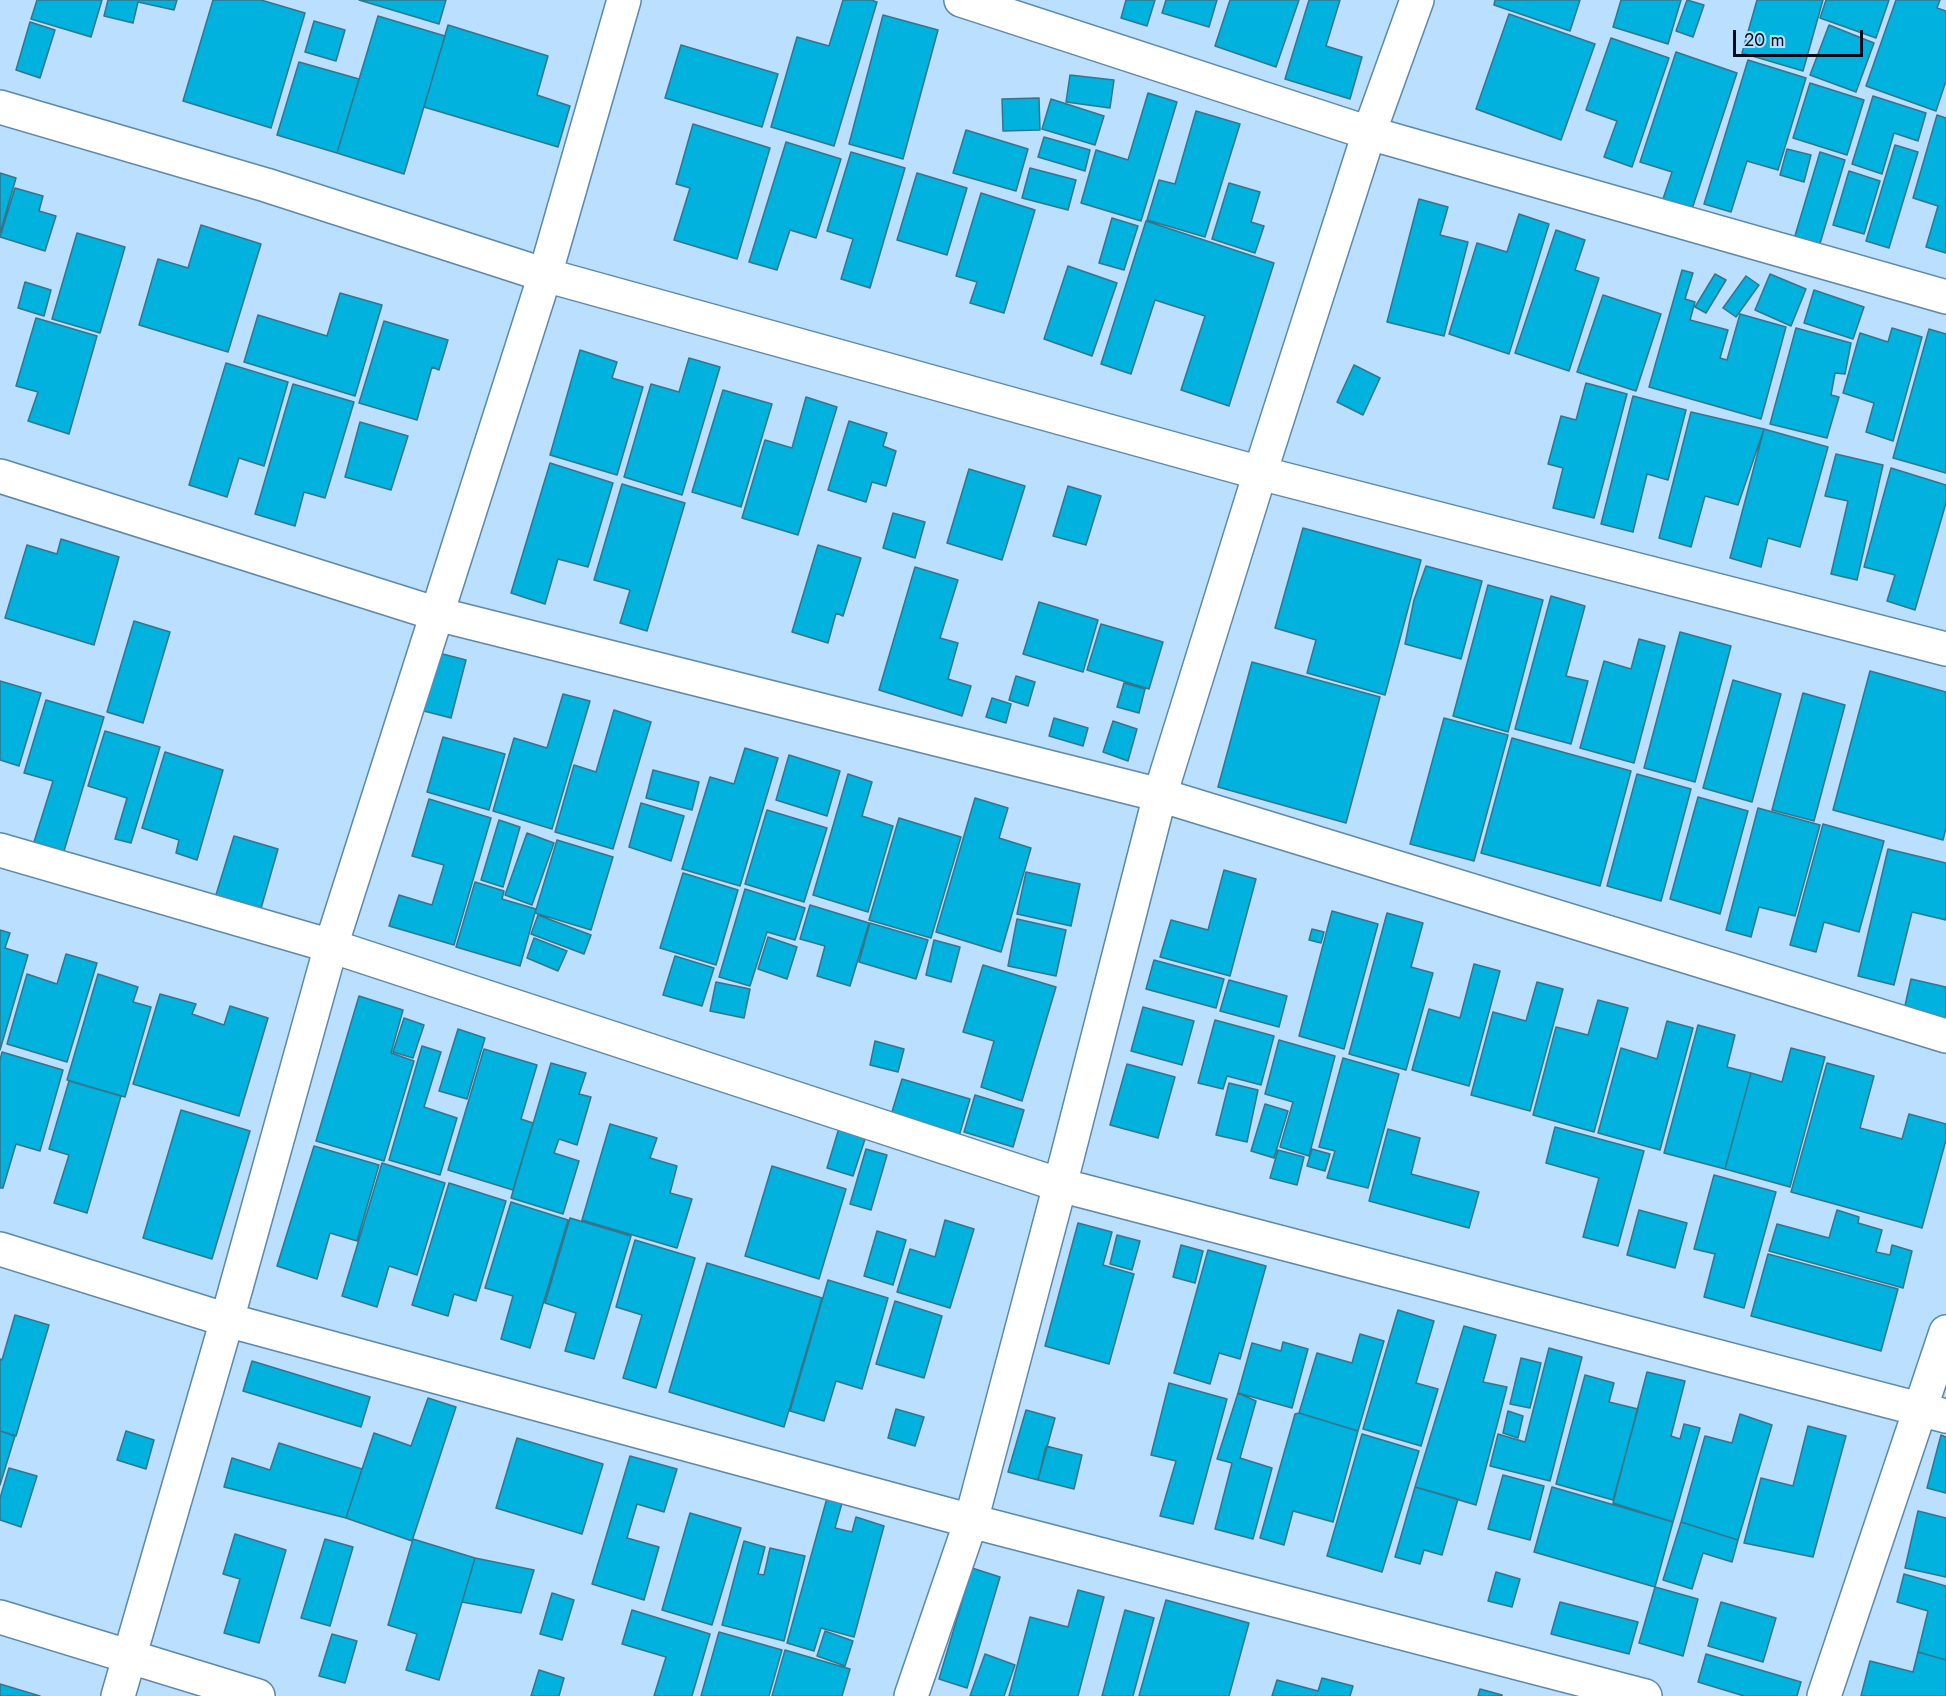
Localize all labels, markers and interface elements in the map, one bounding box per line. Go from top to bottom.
scale bar [1736,18,1866,56]
text: 20 m [1744,27,1784,53]

